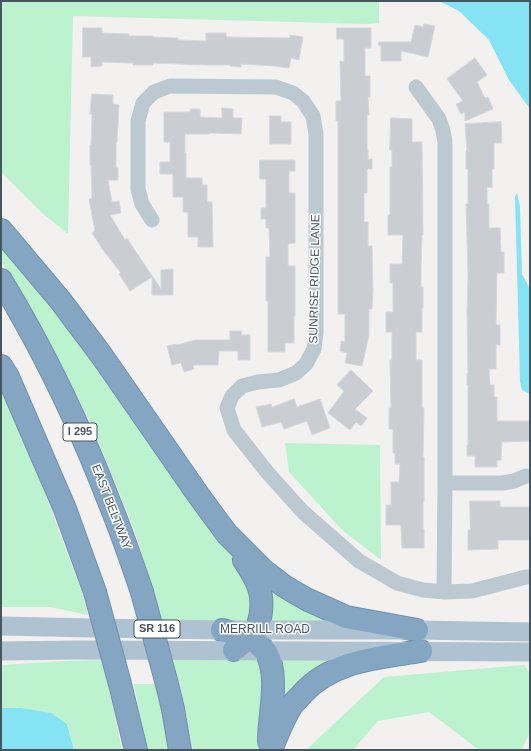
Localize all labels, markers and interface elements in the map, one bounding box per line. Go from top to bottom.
street label: SUNRISE RIDGE LANE [307,214,323,344]
road number: I 295 [63,423,97,441]
street label: EAST BELTWAY [88,463,134,551]
road number: SR 116 [134,620,180,638]
street label: MERRILL ROAD [220,623,310,637]

